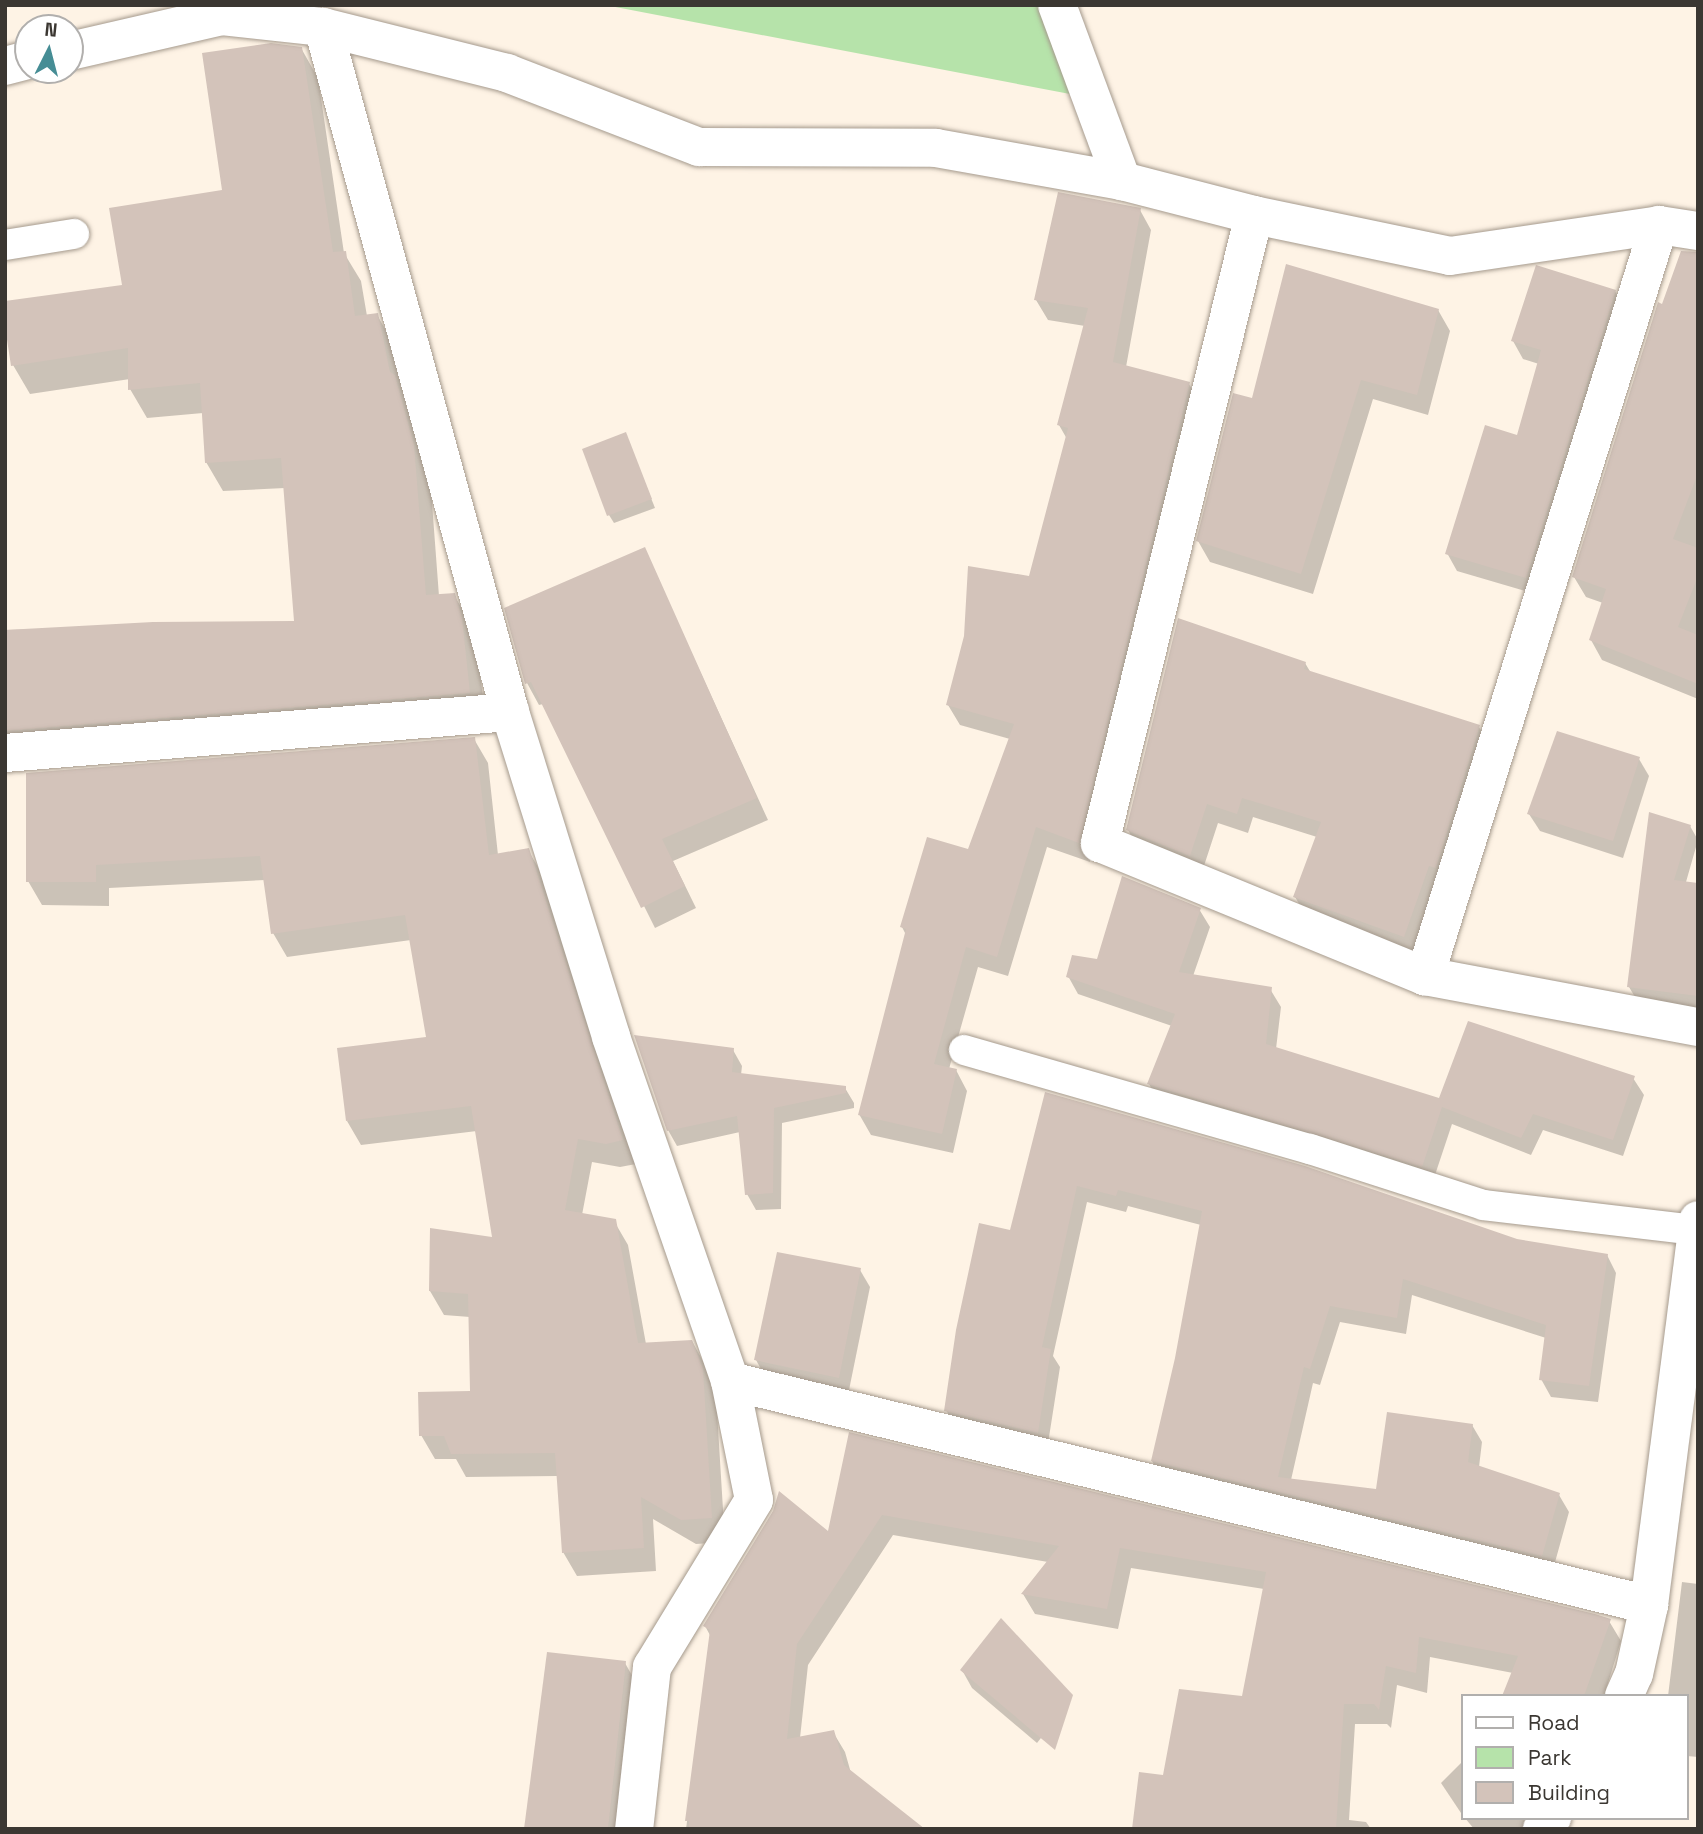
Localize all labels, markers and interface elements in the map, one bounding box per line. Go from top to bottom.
north arrow [14,14,84,84]
text: N [43,17,59,43]
legend [1462,1694,1689,1820]
text: Road [1528,1709,1580,1736]
text: Park [1528,1744,1572,1771]
text: Building [1528,1779,1610,1806]

